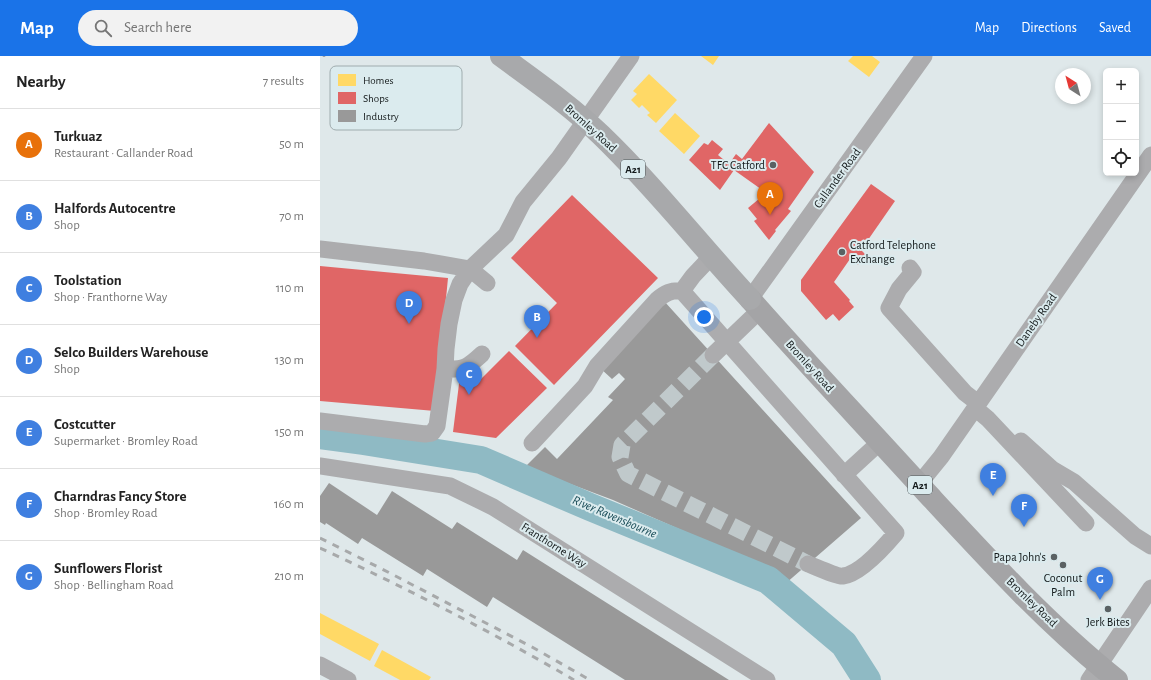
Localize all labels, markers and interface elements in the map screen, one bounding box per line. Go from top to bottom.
search box [78,10,358,46]
icon: search [92,17,114,39]
text: Map [20,19,54,38]
text: Search here [124,20,192,35]
text: Map [975,21,999,35]
text: Directions [1021,21,1077,35]
text: Saved [1099,21,1131,35]
legend [330,66,462,130]
north arrow [1055,68,1091,104]
map controls [1103,68,1139,176]
button: + [1103,68,1139,104]
text: Nearby [16,73,66,90]
text: 7 results [263,75,304,88]
text: Homes [363,75,394,86]
text: Shops [363,93,389,104]
street label: Bromley Road [562,102,619,155]
button: − [1103,104,1139,140]
text: Industry [363,111,399,122]
text: Turkuaz [54,129,102,144]
text: A [25,138,33,151]
text: 50 m [279,138,304,151]
button: locate [1103,140,1139,176]
street label: Callander Road [811,146,863,210]
text: Restaurant · Callander Road [54,147,193,160]
place label: TFC Catford [711,159,765,171]
road number: A21 [621,160,645,178]
marker: TFC Catford [768,160,778,170]
pin: A [757,182,783,215]
text: Halfords Autocentre [54,201,176,216]
text: B [25,210,33,223]
text: 70 m [279,210,304,223]
text: Shop [54,219,80,232]
place label: Catford Telephone Exchange [850,239,936,265]
marker: Catford Telephone Exchange [837,247,847,257]
text: Toolstation [54,273,122,288]
text: C [26,282,32,295]
text: 110 m [276,282,304,295]
text: Shop · Franthorne Way [54,291,167,304]
pin: D [396,291,422,324]
street label: Daneby Road [1013,291,1059,349]
pin: B [524,305,550,338]
your location [694,307,714,327]
street label: Bromley Road [783,338,836,395]
text: Selco Builders Warehouse [54,345,208,360]
text: D [25,354,33,367]
text: 130 m [275,354,304,367]
pin: C [456,362,482,395]
text: Shop [54,363,80,376]
text: Costcutter [54,417,116,432]
text: E [26,426,32,439]
text: 150 m [275,426,304,439]
text: Supermarket · Bromley Road [54,435,198,448]
pin: E [980,463,1006,496]
road number: A21 [908,476,932,494]
text: Charndras Fancy Store [54,489,187,504]
water label: River Ravensbourne [570,494,659,541]
pin: F [1011,494,1037,527]
text: F [26,498,32,511]
text: 160 m [274,498,304,511]
text: Shop · Bromley Road [54,507,157,520]
street label: Franthorne Way [519,520,589,571]
place label: Papa John's [994,551,1046,563]
marker: Papa John's [1049,552,1059,562]
marker: Coconut Palm [1058,560,1068,570]
text: Sunflowers Florist [54,561,162,576]
pin: G [1087,567,1113,600]
text: G [25,570,33,583]
text: 210 m [274,570,304,583]
place label: Coconut Palm [1044,572,1082,598]
street label: Bromley Road [1004,575,1060,630]
text: Shop · Bellingham Road [54,579,174,592]
marker: Jerk Bites [1103,604,1113,614]
place label: Jerk Bites [1086,616,1130,628]

